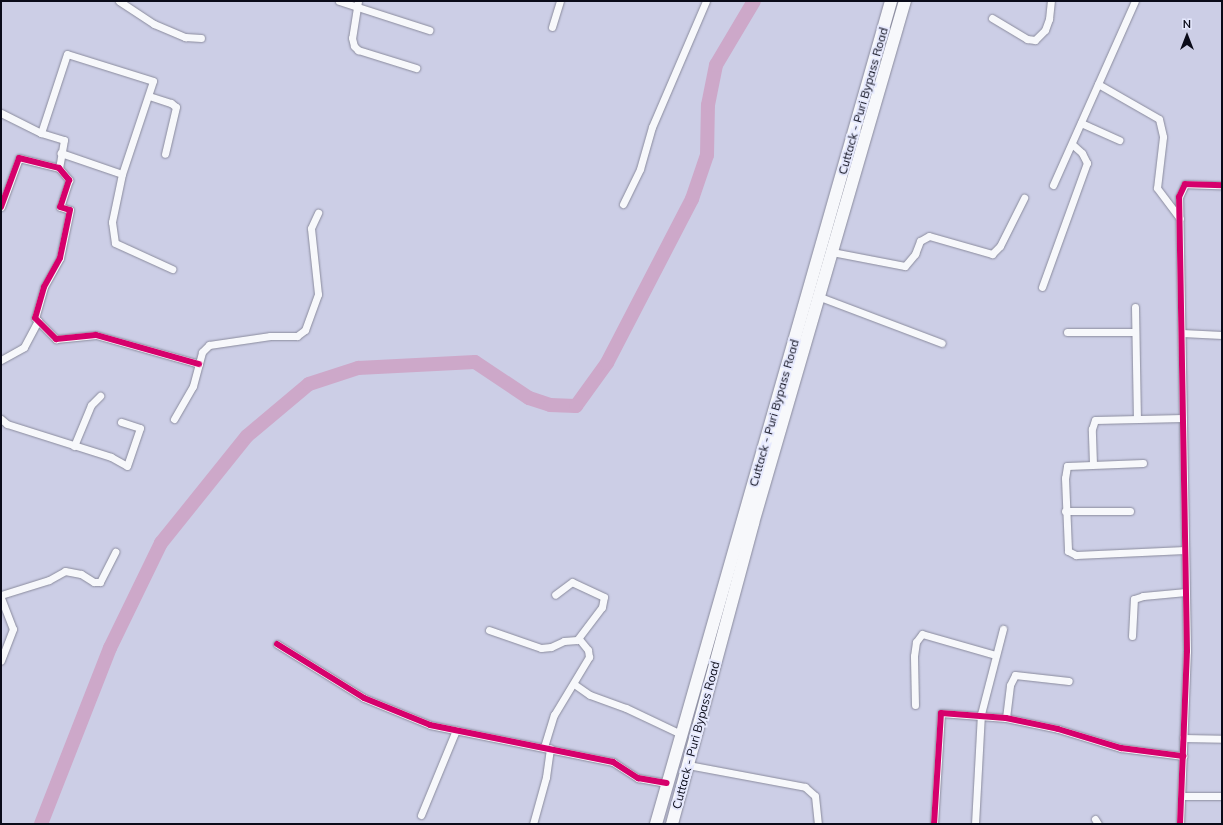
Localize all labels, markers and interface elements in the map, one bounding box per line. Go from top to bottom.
north arrow [1167,16,1207,56]
text: N [1183,17,1191,31]
street label: Cuttack - Puri Bypass Road [835,26,891,176]
street label: Cuttack - Puri Bypass Road [746,338,802,488]
street label: Cuttack - Puri Bypass Road [669,660,723,810]

